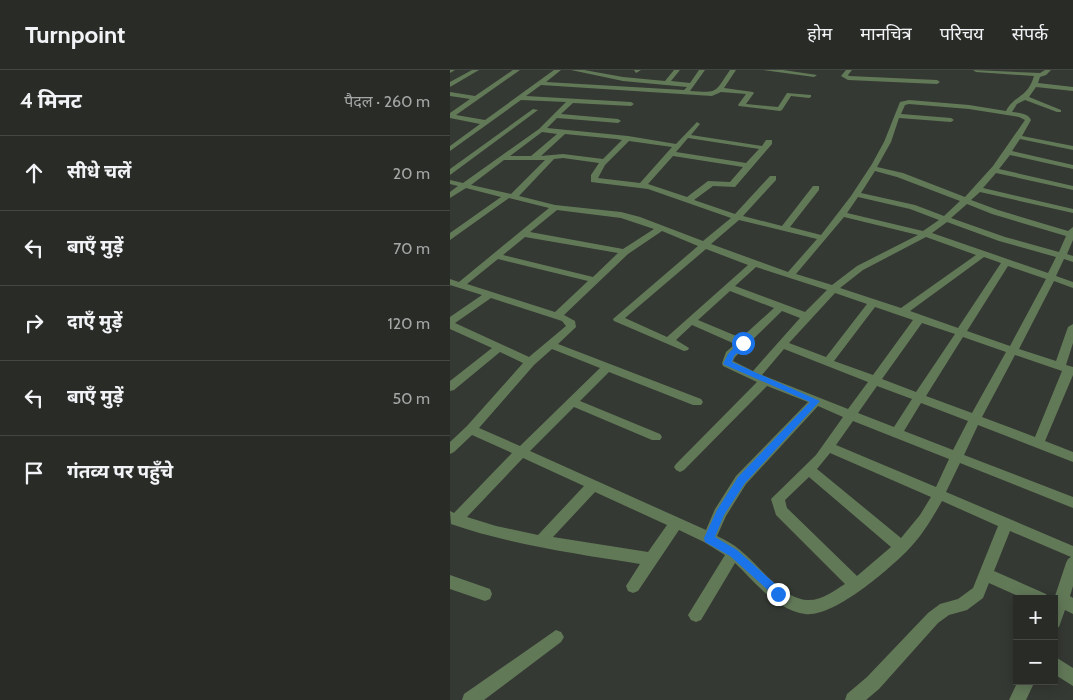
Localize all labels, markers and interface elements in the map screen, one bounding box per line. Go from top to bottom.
text: Turnpoint [25,20,125,49]
text: होम [807,23,832,45]
text: मानचित्र [860,23,912,45]
text: परिचय [940,23,984,45]
text: संपर्क [1012,23,1048,45]
text: 4 मिनट [20,88,82,113]
text: पैदल · 260 m [344,92,430,111]
icon: ahead [20,159,48,187]
text: सीधे चलें [67,160,131,183]
text: 20 m [393,164,430,183]
icon: left [20,234,48,262]
text: बाएँ मुड़ें [67,235,123,258]
text: 70 m [393,239,430,258]
icon: right [20,309,48,337]
text: दाएँ मुड़ें [67,310,122,333]
text: 120 m [388,314,430,333]
route start [732,332,755,355]
icon: left [20,384,48,412]
text: बाएँ मुड़ें [67,385,123,408]
text: 50 m [393,389,430,408]
icon: arrive [20,459,48,487]
text: गंतव्य पर पहुँचे [67,460,173,483]
route end [767,583,790,606]
map controls [1013,595,1058,685]
button: + [1013,595,1058,640]
button: − [1013,640,1058,685]

